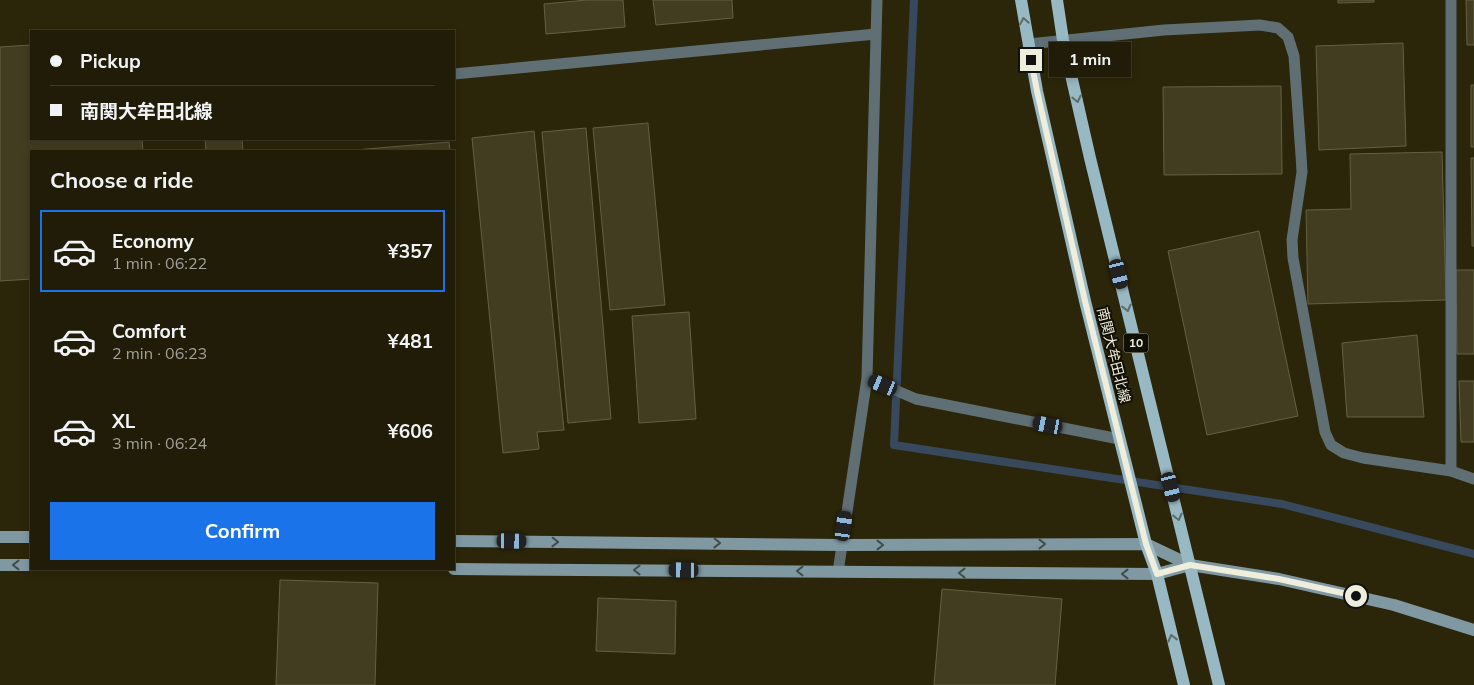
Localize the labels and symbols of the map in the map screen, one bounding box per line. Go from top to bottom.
one-way arrow [1020,16,1030,25]
callout: 1 min [1048,42,1131,78]
route end [1020,49,1042,71]
one-way arrow [1071,95,1082,104]
car [1108,258,1129,290]
one-way arrow [1121,304,1132,313]
street label: 南関大牟田北線 [1093,305,1135,405]
road number: 10 [1124,333,1148,352]
car [866,372,899,398]
car [1031,415,1064,435]
car [1160,471,1181,503]
car [834,510,853,542]
one-way arrow [1172,513,1183,522]
car [496,533,527,549]
one-way arrow [552,537,559,547]
one-way arrow [714,538,722,548]
one-way arrow [876,539,884,550]
one-way arrow [1039,539,1047,549]
one-way arrow [11,560,19,570]
car [668,562,699,578]
one-way arrow [633,565,641,575]
one-way arrow [796,566,804,576]
one-way arrow [958,567,966,578]
one-way arrow [1121,569,1128,579]
route start [1345,585,1367,607]
one-way arrow [1168,634,1178,642]

